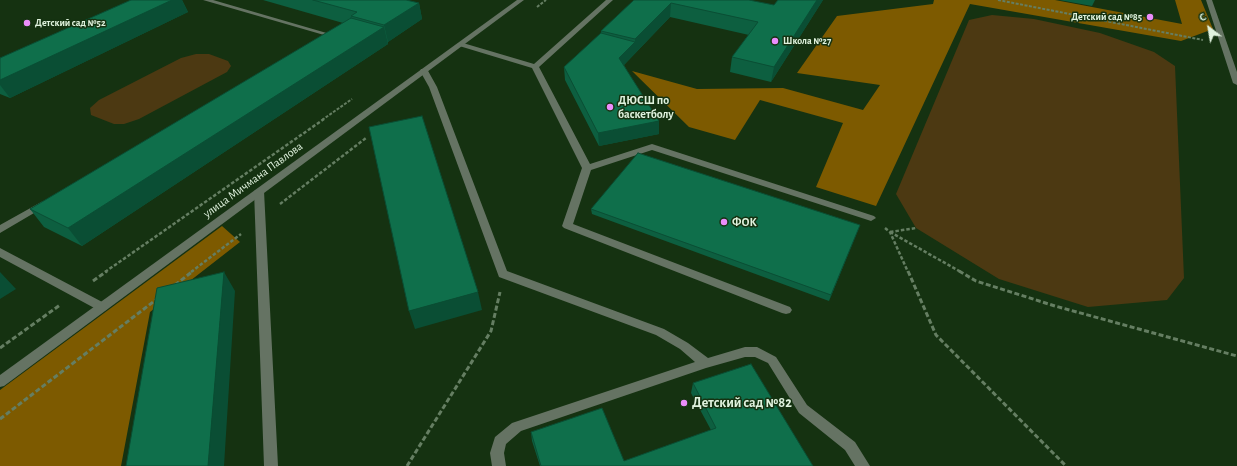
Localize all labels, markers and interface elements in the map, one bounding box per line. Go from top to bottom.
north arrow [1189,8,1229,48]
place label: Детский сад №85 [1071,11,1142,23]
text: С [1197,11,1208,24]
marker: Детский сад №85 [1145,12,1155,22]
place label: Детский сад №52 [35,17,106,29]
marker: Детский сад №52 [22,18,32,28]
place label: Школа №27 [783,35,831,47]
marker: Школа №27 [770,36,780,46]
place label: ДЮСШ по баскетболу [618,93,674,121]
marker: ДЮСШ по баскетболу [605,102,615,112]
street label: улица Мичмана Павлова [200,139,306,221]
place label: ФОК [732,215,757,229]
marker: ФОК [719,217,729,227]
place label: Детский сад №82 [692,395,792,411]
marker: Детский сад №82 [679,398,689,408]

